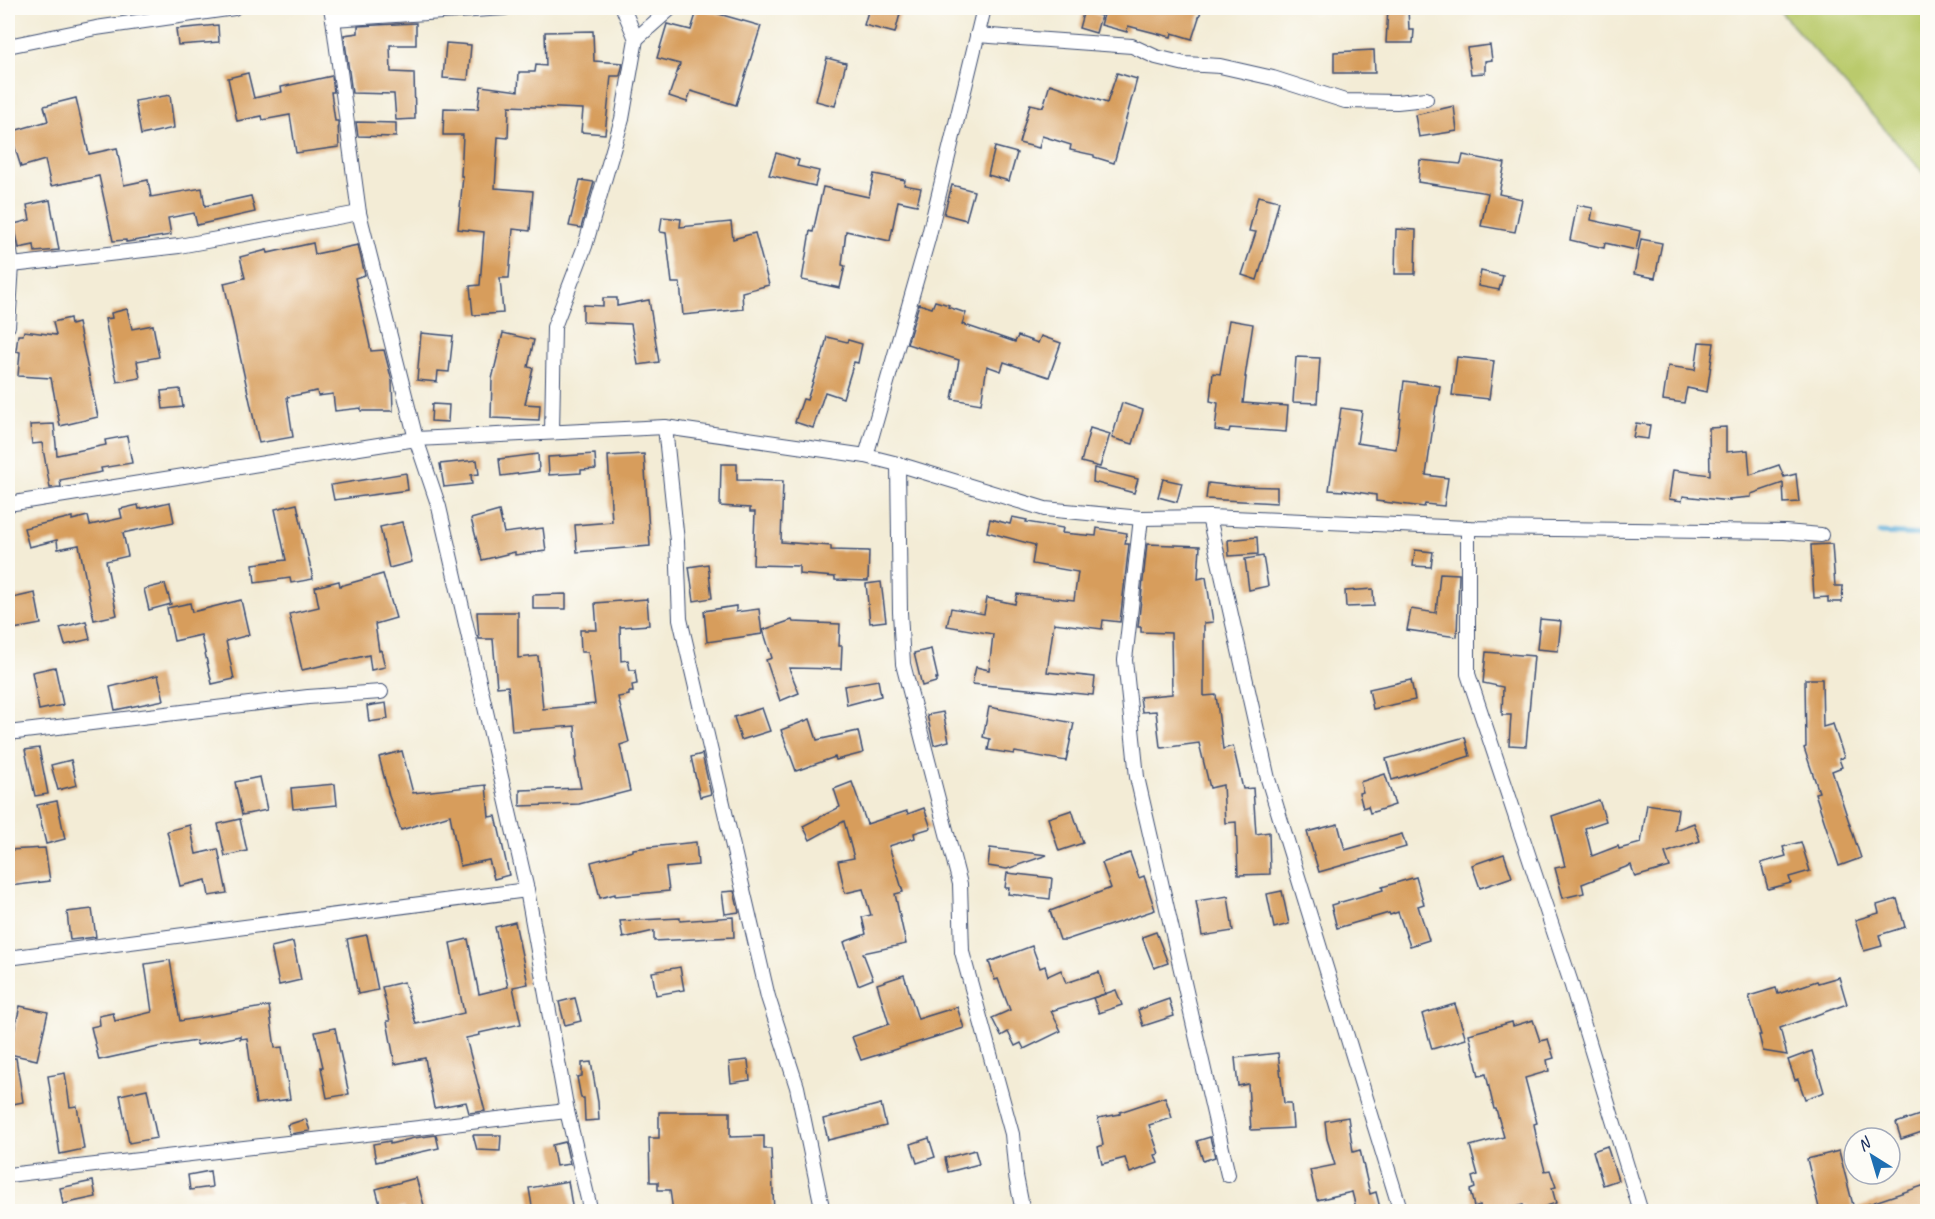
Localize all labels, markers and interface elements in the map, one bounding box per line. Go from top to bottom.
north arrow [1842,1126,1902,1186]
text: N [1854,1132,1876,1156]

